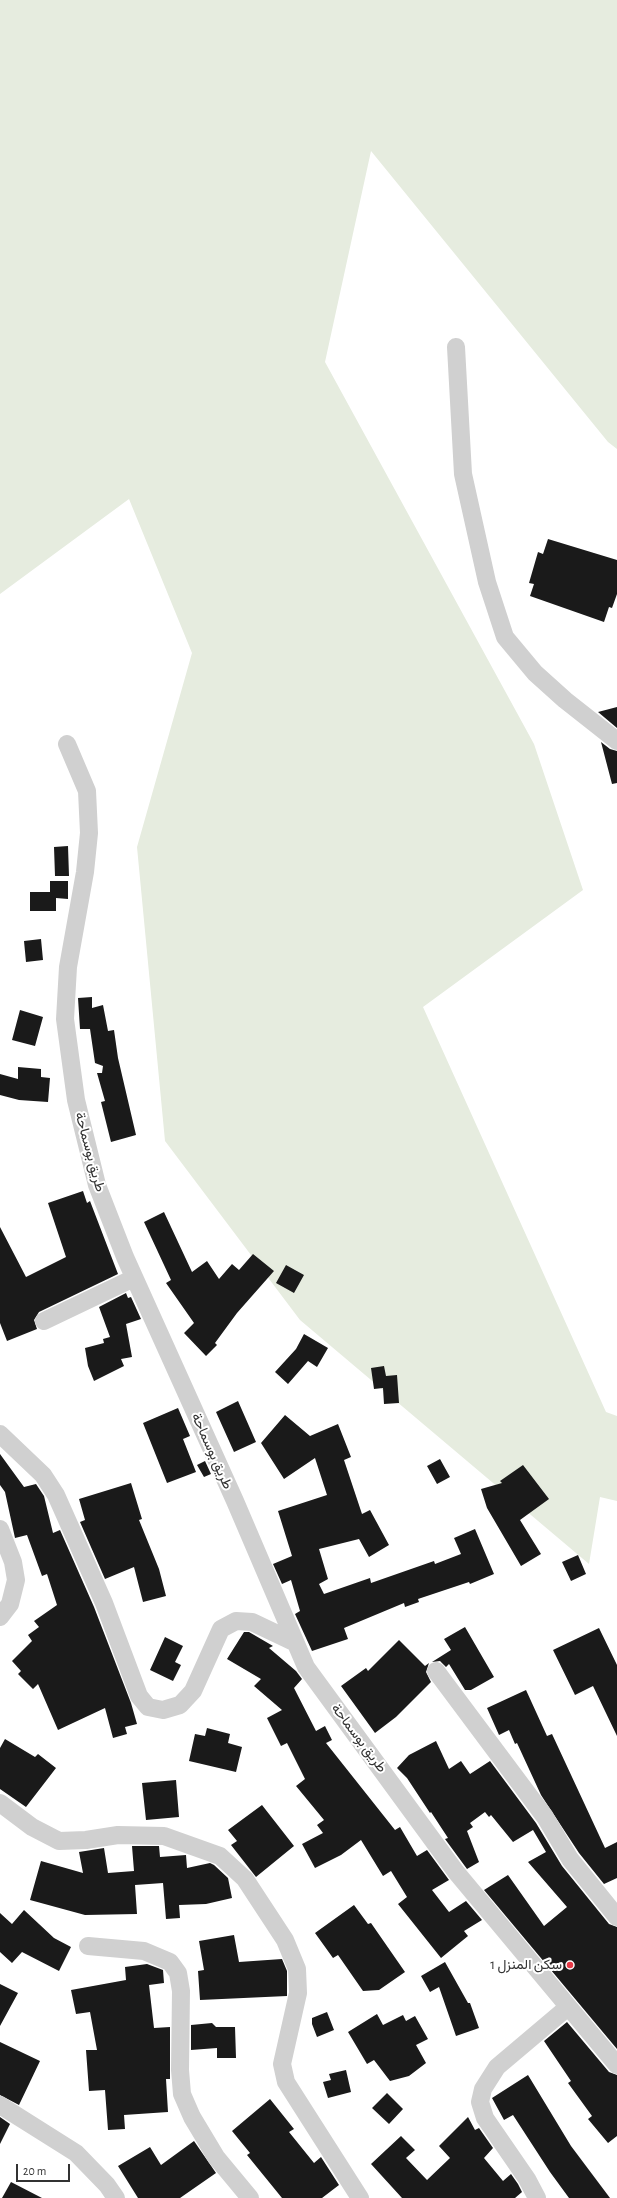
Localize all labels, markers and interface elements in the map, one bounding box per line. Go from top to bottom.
street label: طريق بوسماحة [71,1110,109,1194]
street label: طريق بوسماحة [188,1410,236,1492]
street label: طريق بوسماحة [328,1700,390,1776]
place label: سكن المنزل 1 [490,1957,562,1973]
marker: سكن المنزل 1 [565,1960,575,1970]
scale bar [18,2156,72,2182]
text: 20 m [23,2165,46,2177]

